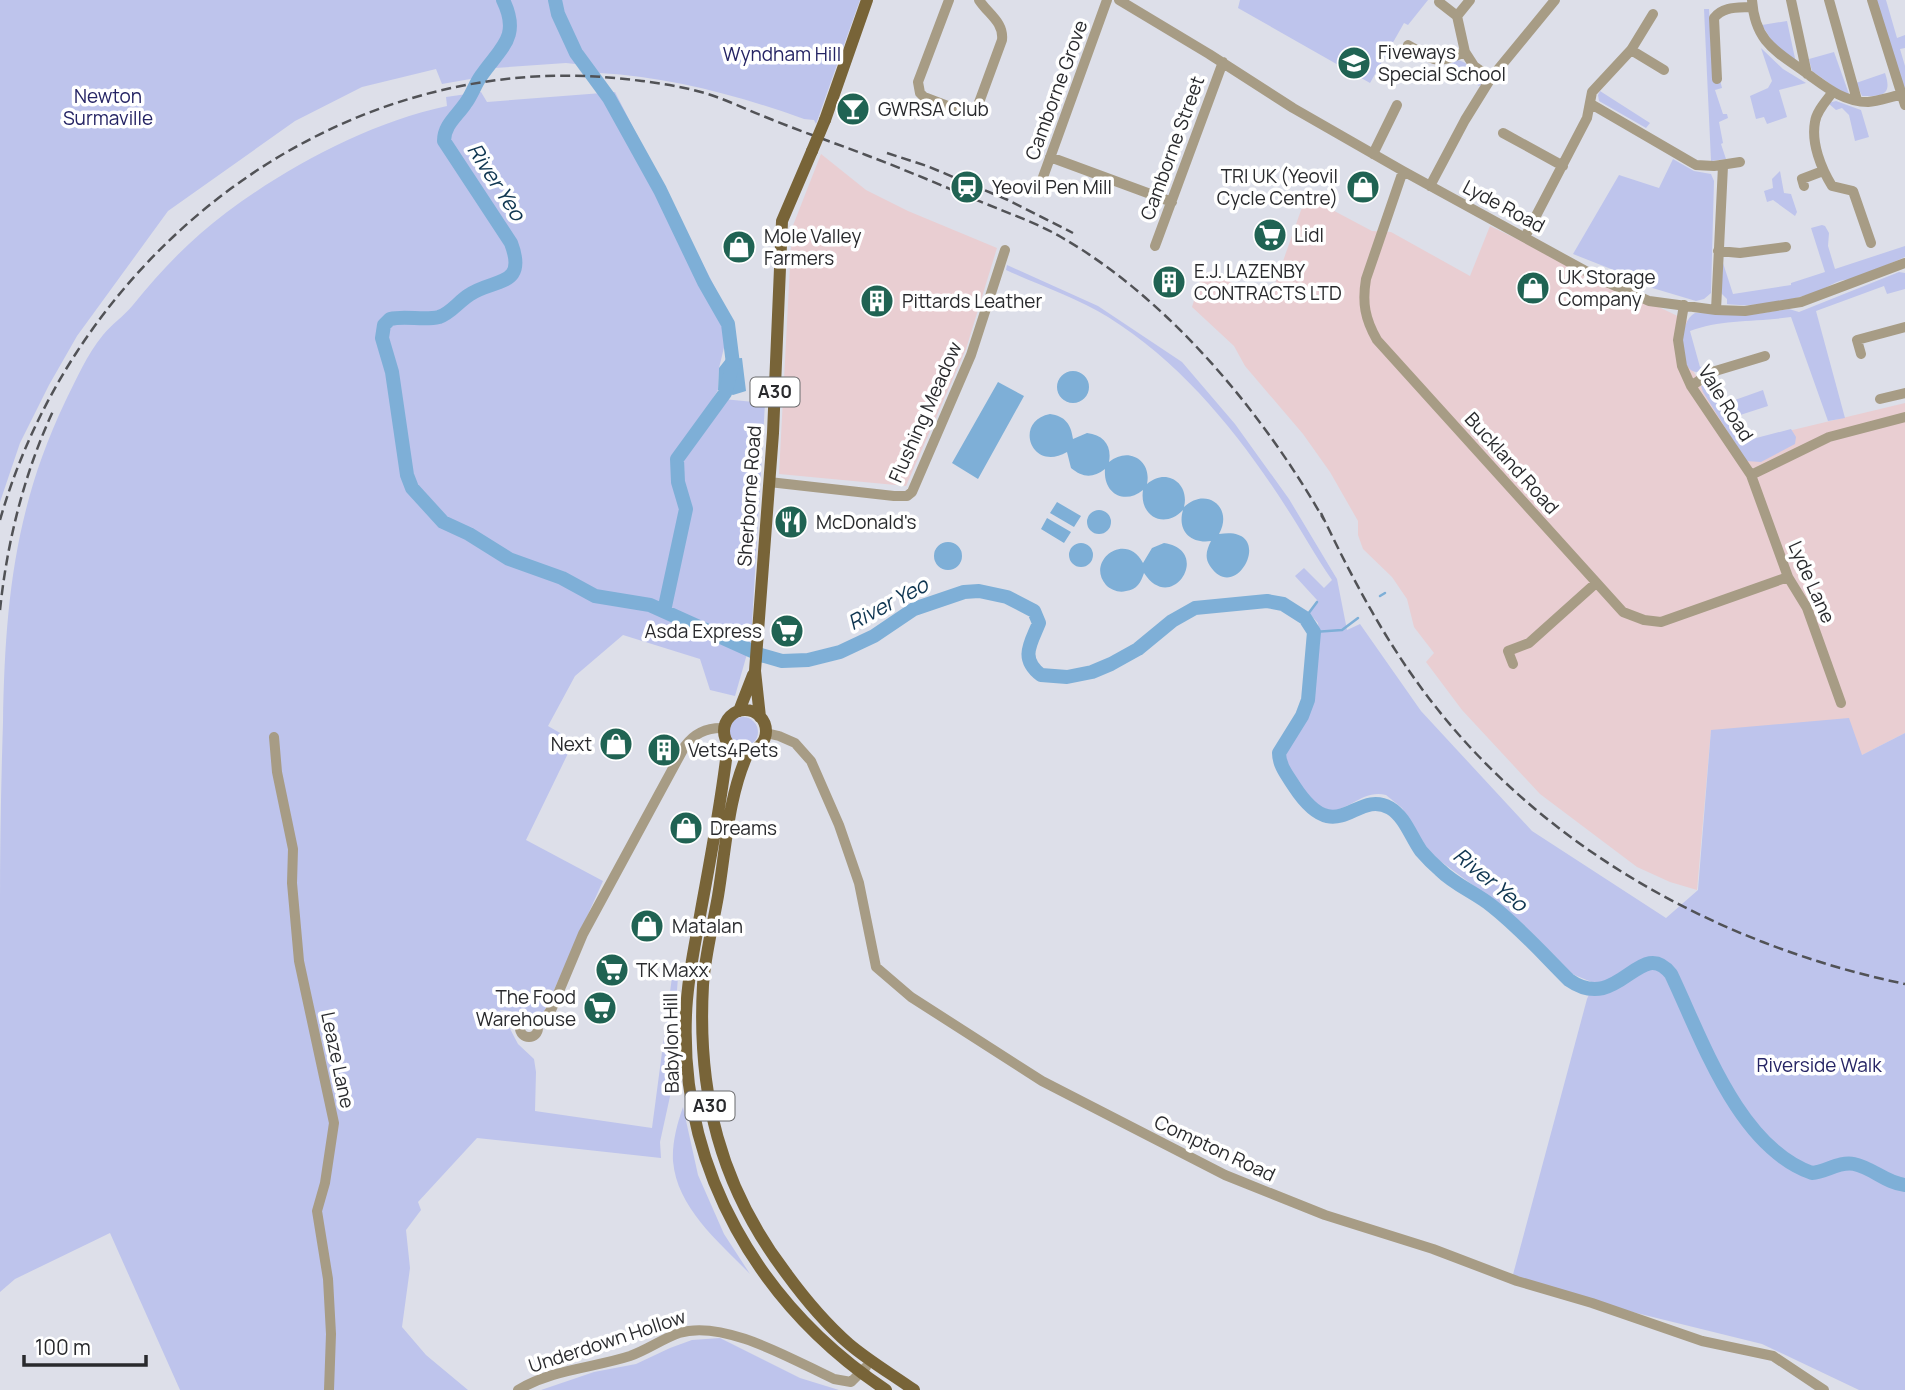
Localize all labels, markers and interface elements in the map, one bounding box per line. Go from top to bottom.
street label: Camborne Grove [1019,16,1093,164]
place label: Fiveways Special School [1378,39,1506,87]
park label: Wyndham Hill [723,41,841,67]
school or university icon: Fiveways Special School [1335,44,1373,82]
street label: Camborne Street [1134,72,1210,224]
park label: Newton Surmaville [63,83,153,131]
bar icon: GWRSA Club [834,90,872,128]
place label: GWRSA Club [878,96,989,122]
water label: River Yeo [461,137,533,227]
place label: TRI UK (Yeovil Cycle Centre) [1217,163,1338,211]
station icon: Yeovil Pen Mill [948,168,986,206]
shop icon: TRI UK (Yeovil Cycle Centre) [1344,168,1382,206]
street label: Lyde Road [1458,173,1550,239]
place label: Yeovil Pen Mill [992,174,1112,200]
supermarket icon: Lidl [1251,216,1289,254]
place label: Lidl [1294,222,1324,248]
place label: Mole Valley Farmers [764,223,862,271]
shop icon: Mole Valley Farmers [720,228,758,266]
place label: E.J. LAZENBY CONTRACTS LTD [1194,258,1342,306]
building icon: E.J. LAZENBY CONTRACTS LTD [1150,263,1188,301]
place label: UK Storage Company [1558,264,1656,312]
shop icon: UK Storage Company [1514,269,1552,307]
building icon: Pittards Leather [858,282,896,320]
place label: Pittards Leather [902,288,1042,314]
street label: Flushing Meadow [882,337,968,486]
street label: Vale Road [1692,360,1760,446]
road number: A30 [750,378,800,406]
street label: Buckland Road [1459,406,1565,520]
street label: Sherborne Road [731,425,767,567]
restaurant icon: McDonald's [772,503,810,541]
place label: McDonald's [816,509,917,535]
street label: Lyde Lane [1782,537,1842,627]
water label: River Yeo [842,570,934,636]
supermarket icon: Asda Express [768,612,806,650]
place label: Asda Express [645,618,762,644]
shop icon: Next [597,725,635,763]
place label: Next [551,731,592,757]
building icon: Vets4Pets [645,731,683,769]
place label: Vets4Pets [688,737,778,763]
shop icon: Dreams [667,809,705,847]
place label: Dreams [710,815,777,841]
water label: River Yeo [1448,841,1535,919]
shop icon: Matalan [628,907,666,945]
place label: Matalan [672,913,743,939]
supermarket icon: TK Maxx [593,951,631,989]
place label: TK Maxx [636,957,709,983]
place label: The Food Warehouse [476,984,576,1032]
supermarket icon: The Food Warehouse [581,989,619,1027]
street label: Babylon Hill [657,993,685,1093]
street label: Leaze Lane [315,1009,361,1111]
park label: Riverside Walk [1756,1052,1882,1078]
road number: A30 [686,1092,734,1120]
street label: Compton Road [1150,1109,1280,1187]
street label: Underdown Hollow [525,1303,689,1379]
scale bar [24,1324,147,1368]
text: 100 m [35,1333,91,1361]

